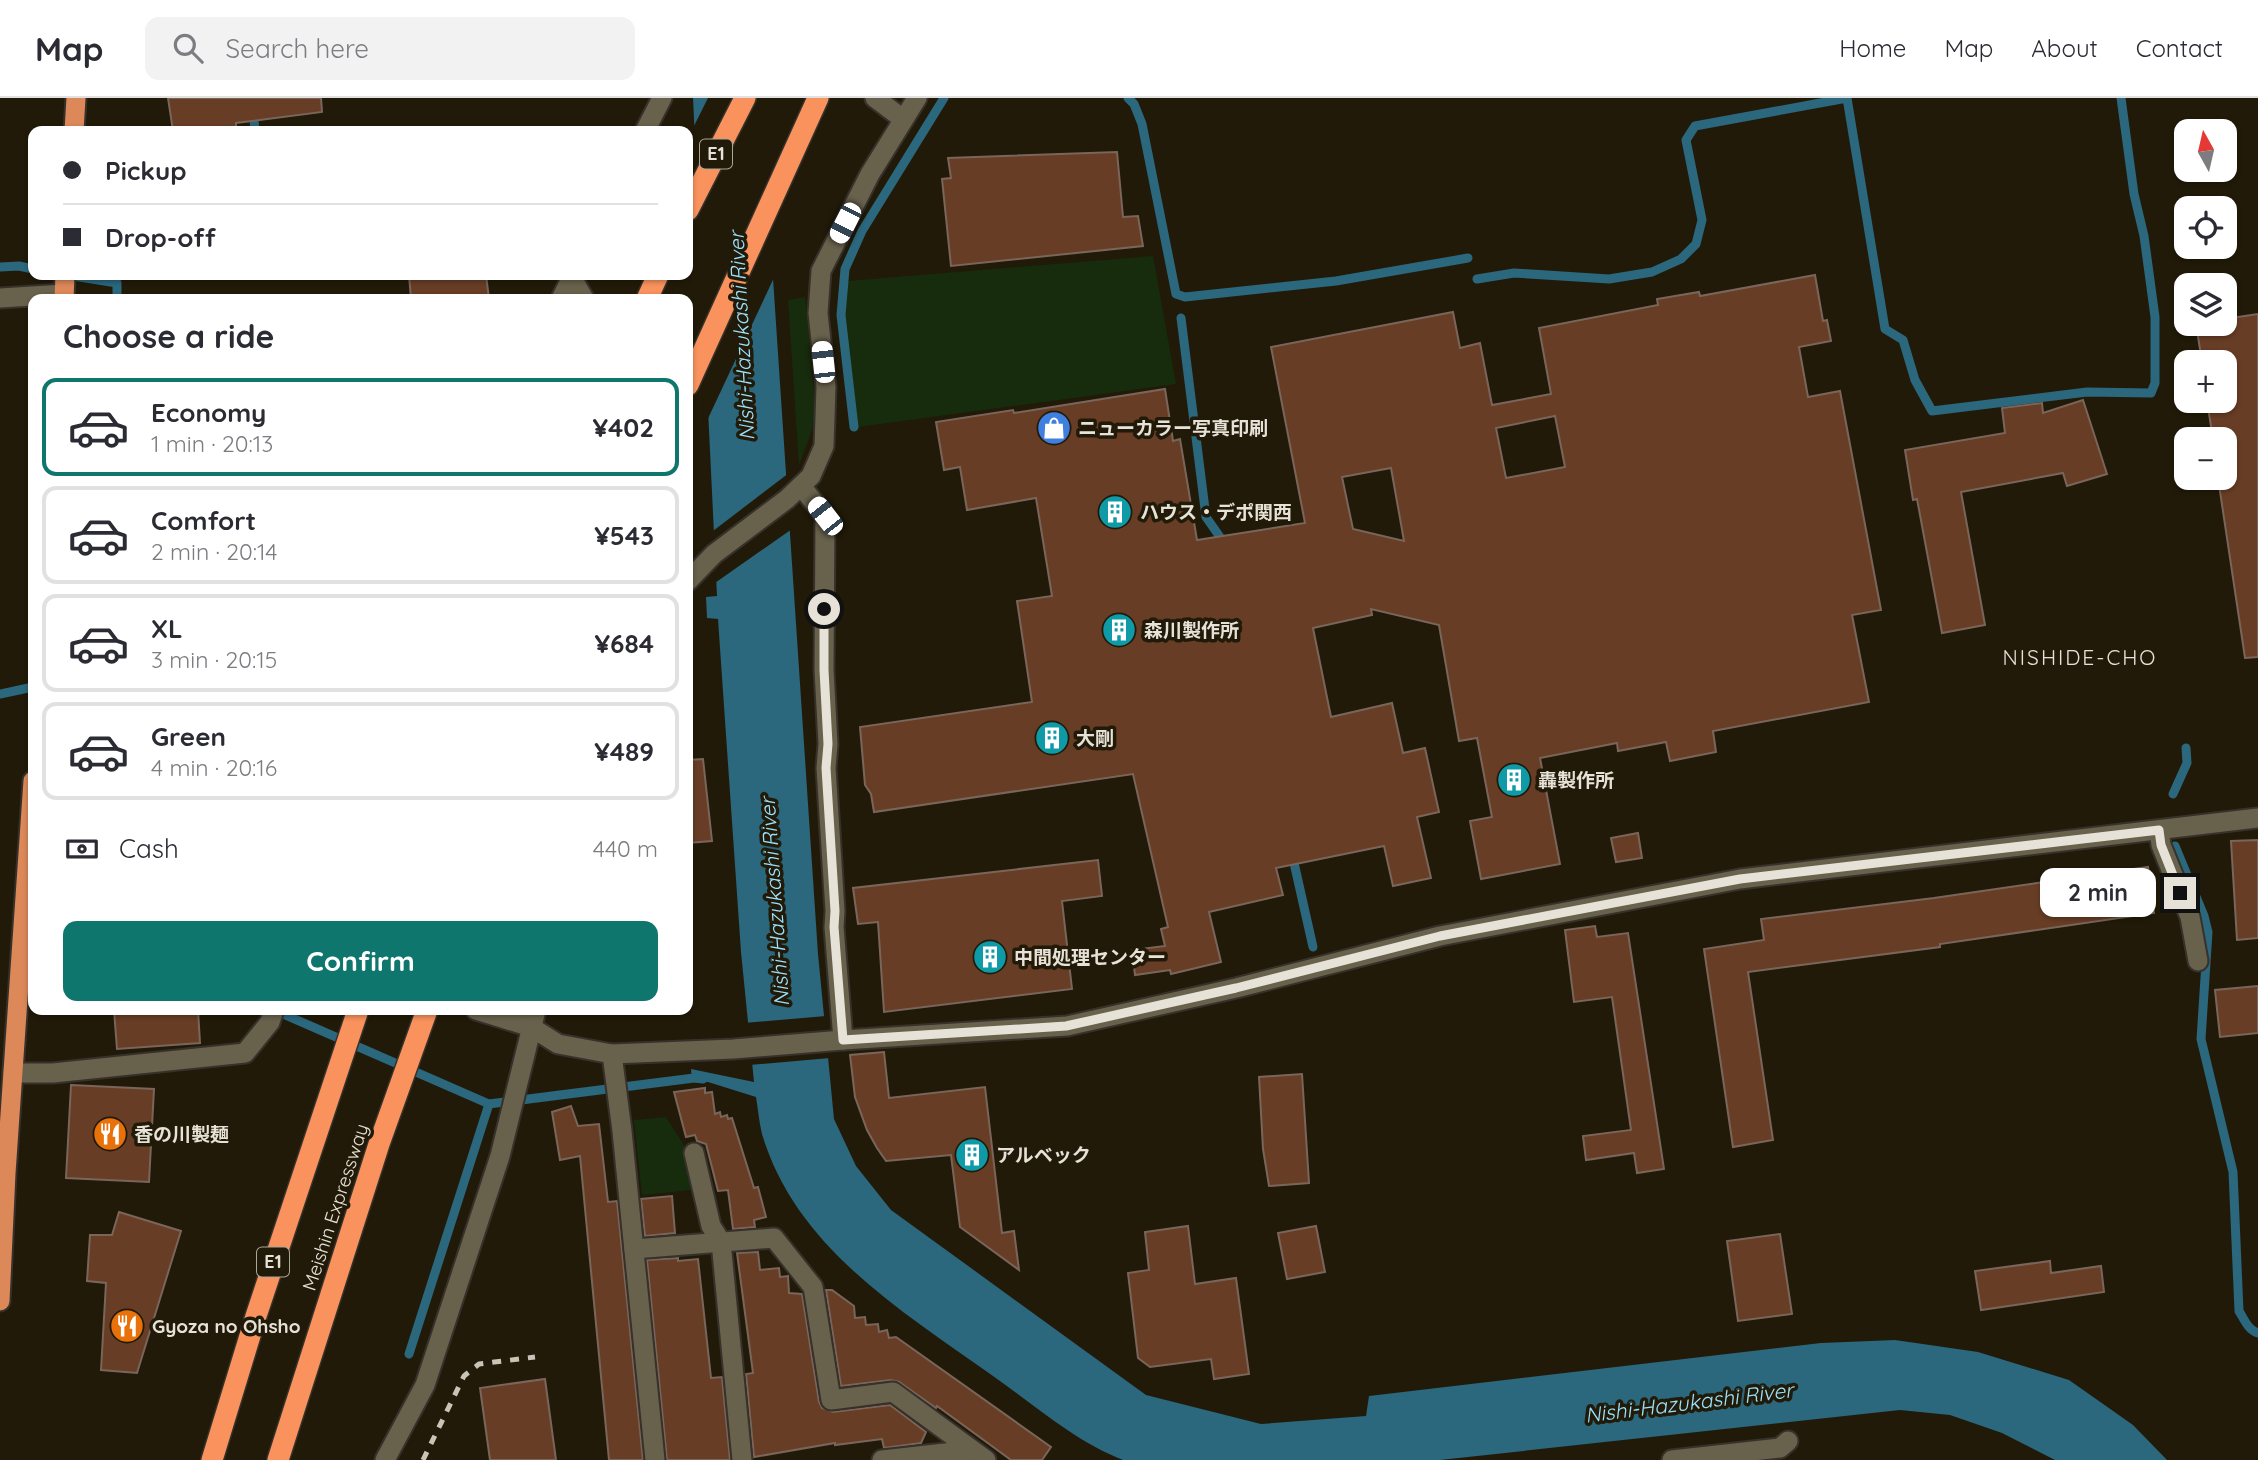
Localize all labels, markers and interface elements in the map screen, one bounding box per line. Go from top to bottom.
search box [145,17,635,80]
text: Map [35,28,103,69]
icon: search [169,29,207,67]
text: Search here [225,32,369,65]
text: Home [1839,33,1906,63]
text: Map [1944,33,1993,63]
text: About [2031,33,2098,63]
text: Contact [2136,33,2223,63]
north arrow [2174,119,2236,182]
map controls [2174,119,2237,490]
road number: E1 [700,140,732,168]
text: Pickup [105,154,187,187]
button: locate [2174,196,2237,259]
car [827,200,864,246]
text: Drop-off [105,221,216,254]
water label: Nishi-Hazukashi River [722,228,759,441]
button: layers [2174,273,2237,336]
text: Choose a ride [63,316,275,356]
car [811,340,836,384]
button: + [2174,350,2237,413]
icon: car [67,396,130,459]
text: Economy [151,396,266,429]
shop icon: ニューカラー写真印刷 [1035,409,1073,447]
text: ¥402 [592,411,654,444]
place label: ニューカラー写真印刷 [1078,416,1268,440]
button: − [2174,427,2237,490]
text: 1 min · 20:13 [151,429,273,458]
car [804,493,847,539]
building icon: ハウス・デポ関西 [1096,493,1134,531]
place label: ハウス・デポ関西 [1140,500,1292,524]
icon: car [67,504,130,567]
text: Comfort [151,504,256,537]
text: ¥543 [594,519,654,552]
text: 2 min · 20:14 [151,537,277,566]
route start [808,593,840,625]
building icon: 森川製作所 [1100,611,1138,649]
icon: car [67,612,130,675]
text: XL [151,612,183,645]
place label: 森川製作所 [1144,618,1239,642]
text: ¥684 [595,627,654,660]
district label: NISHIDE-CHO [2003,644,2157,670]
text: 3 min · 20:15 [151,645,277,674]
building icon: 大剛 [1033,719,1071,757]
icon: car [67,720,130,783]
text: Green [151,720,226,753]
place label: 大剛 [1076,726,1114,750]
text: ¥489 [594,735,654,768]
text: 4 min · 20:16 [151,753,277,782]
building icon: 轟製作所 [1495,761,1533,799]
place label: 轟製作所 [1538,768,1614,792]
water label: Nishi-Hazukashi River [754,794,794,1007]
icon: cash [63,830,101,868]
text: Cash [119,832,179,865]
text: 440 m [593,834,658,863]
callout: 2 min [2040,868,2156,918]
route end [2164,877,2196,909]
text: 2 min [2068,878,2128,907]
button: Confirm [63,921,658,1001]
building icon: 中間処理センター [971,938,1009,976]
place label: 中間処理センター [1014,945,1166,969]
restaurant icon: 香の川製麺 [91,1115,129,1153]
street label: Meishin Expressway [297,1121,373,1293]
place label: 香の川製麺 [134,1122,229,1146]
building icon: アルベック [953,1136,991,1174]
place label: アルベック [996,1143,1091,1167]
road number: E1 [257,1247,289,1276]
restaurant icon: Gyoza no Ohsho [108,1307,146,1345]
place label: Gyoza no Ohsho [152,1314,301,1338]
water label: Nishi-Hazukashi River [1583,1376,1797,1428]

